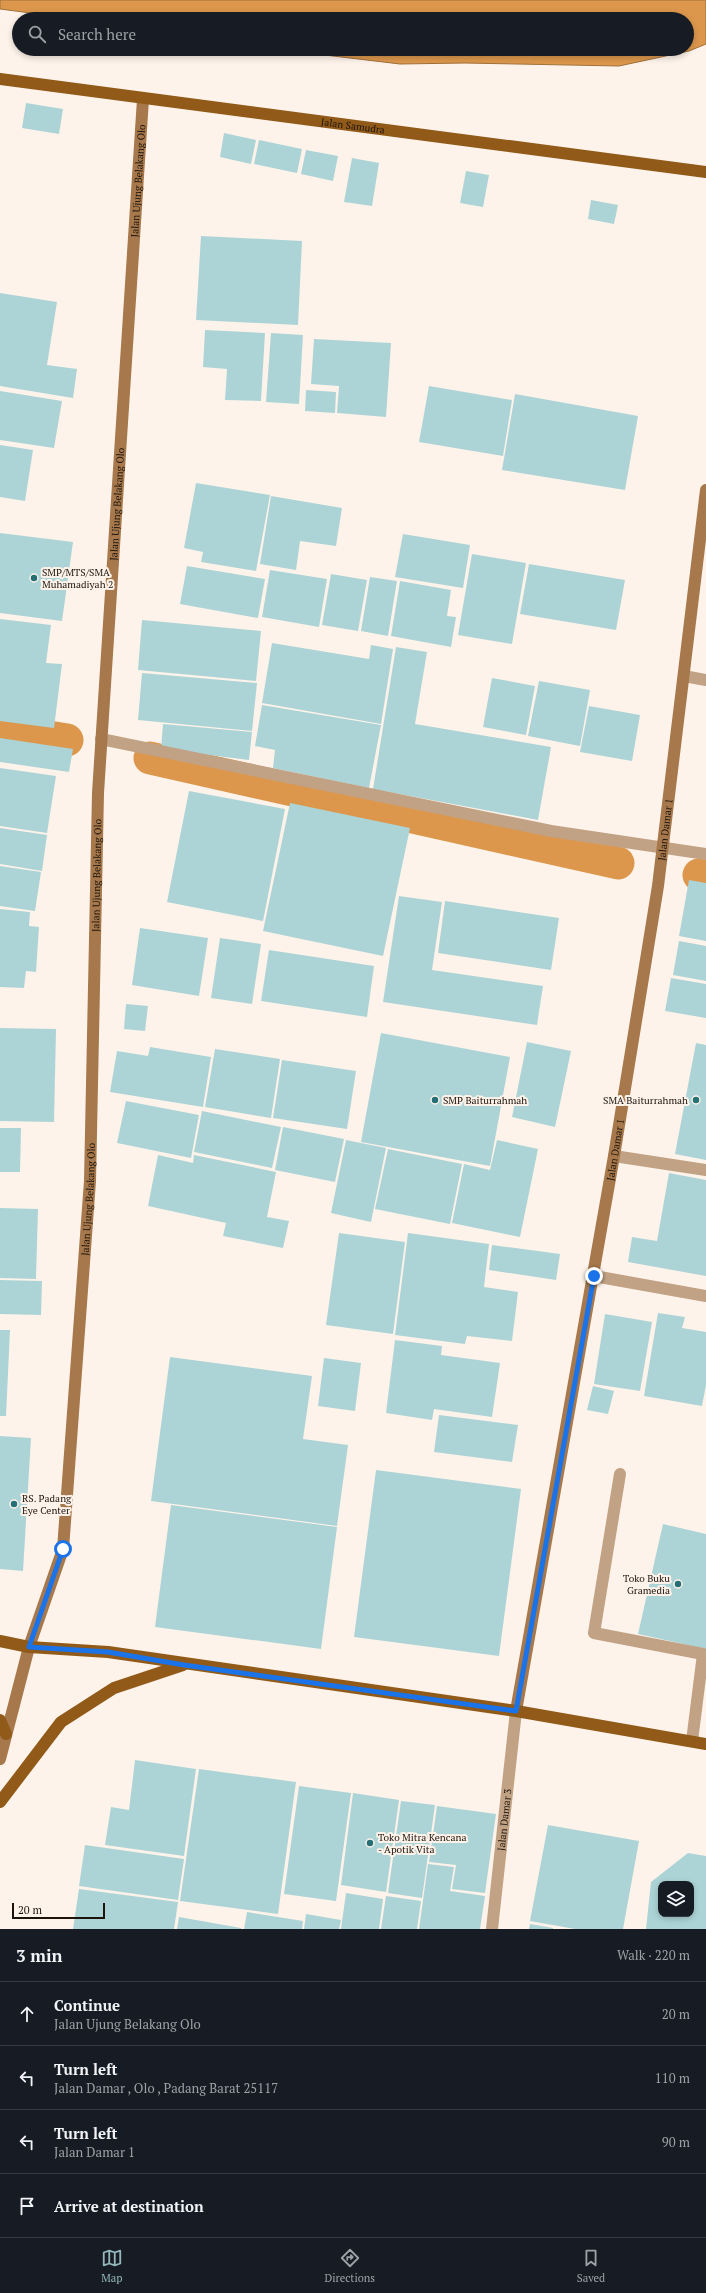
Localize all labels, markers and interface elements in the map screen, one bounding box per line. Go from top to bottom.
search box [12,12,694,56]
icon: search [26,23,48,45]
text: Search here [58,24,136,44]
street label: Jalan Samudra [320,115,386,136]
street label: Jalan Ujung Belakang Olo [128,123,148,238]
street label: Jalan Ujung Belakang Olo [107,447,127,561]
place label: SMP/MTS/SMA Muhamadiyah 2 [42,566,113,591]
marker: SMP/MTS/SMA Muhamadiyah 2 [29,573,39,583]
street label: Jalan Damar 1 [655,798,675,861]
street label: Jalan Ujung Belakang Olo [89,818,104,932]
place label: SMP Baiturrahmah [443,1094,527,1107]
place label: SMA Baiturrahmah [603,1094,688,1107]
marker: SMP Baiturrahmah [430,1095,440,1105]
marker: SMA Baiturrahmah [691,1095,701,1105]
street label: Jalan Damar 1 [603,1118,626,1182]
street label: Jalan Ujung Belakang Olo [78,1142,97,1256]
route end [585,1267,603,1285]
place label: RS. Padang Eye Center [22,1492,72,1517]
marker: RS. Padang Eye Center [9,1499,19,1509]
route start [54,1540,72,1558]
place label: Toko Buku Gramedia [623,1572,670,1597]
marker: Toko Buku Gramedia [673,1579,683,1589]
street label: Jalan Damar 3 [494,1788,514,1851]
place label: Toko Mitra Kencana - Apotik Vita [378,1831,466,1856]
marker: Toko Mitra Kencana - Apotik Vita [365,1838,375,1848]
map controls [658,1881,694,1917]
button: layers [658,1881,694,1917]
scale bar [12,1901,105,1920]
text: 20 m [18,1903,42,1917]
text: 3 min [16,1944,63,1967]
text: Walk · 220 m [617,1946,690,1964]
text: Continue [54,1995,120,2015]
icon: ahead [16,2003,38,2025]
text: 20 m [662,2005,690,2023]
text: Jalan Ujung Belakang Olo [54,2015,201,2033]
text: Turn left [54,2059,118,2079]
icon: left [16,2067,38,2089]
text: 110 m [655,2069,690,2087]
text: Jalan Damar , Olo , Padang Barat 25117 [54,2079,278,2097]
text: Turn left [54,2123,118,2143]
icon: left [16,2131,38,2153]
text: 90 m [662,2133,690,2151]
text: Jalan Damar 1 [54,2143,135,2161]
icon: arrive [16,2195,38,2217]
text: Arrive at destination [54,2196,204,2216]
tab: Map [101,2247,123,2285]
tab: Directions [324,2247,375,2285]
tab: Saved [577,2247,605,2285]

